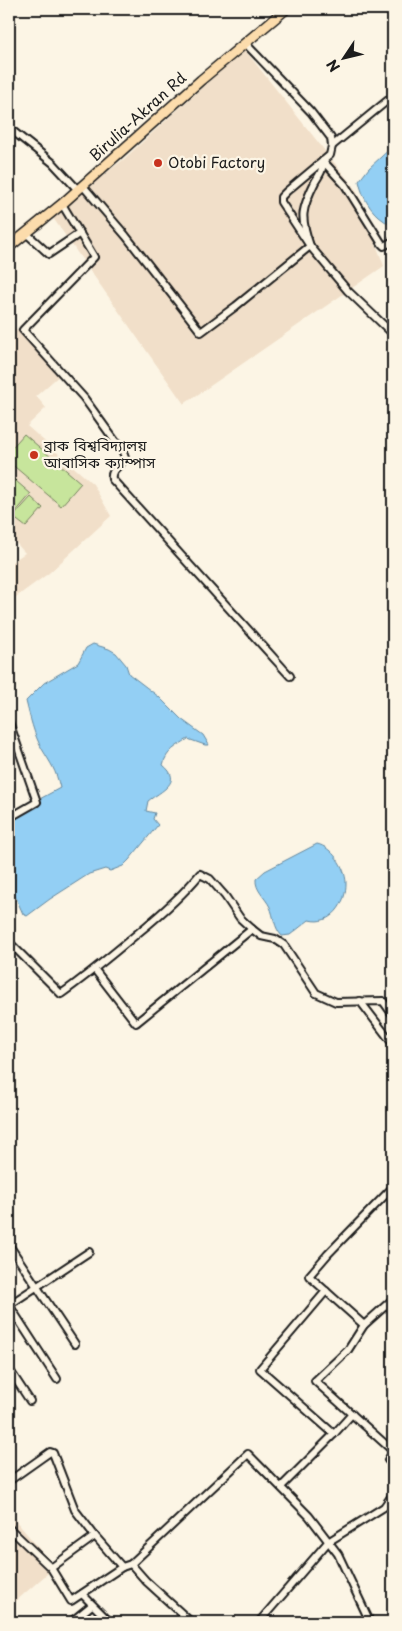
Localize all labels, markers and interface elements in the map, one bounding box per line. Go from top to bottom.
north arrow [320,32,370,82]
text: N [321,55,345,76]
street label: Birulia-Akran Rd [83,66,191,166]
place label: Otobi Factory [168,150,265,173]
marker: Otobi Factory [152,157,164,169]
place label: ব্রাক বিশ্ববিদ্যালয় আবাসিক ক্যাম্পাস [43,433,156,473]
marker: ব্রাক বিশ্ববিদ্যালয় আবাসিক ক্যাম্পাস [28,449,40,461]

